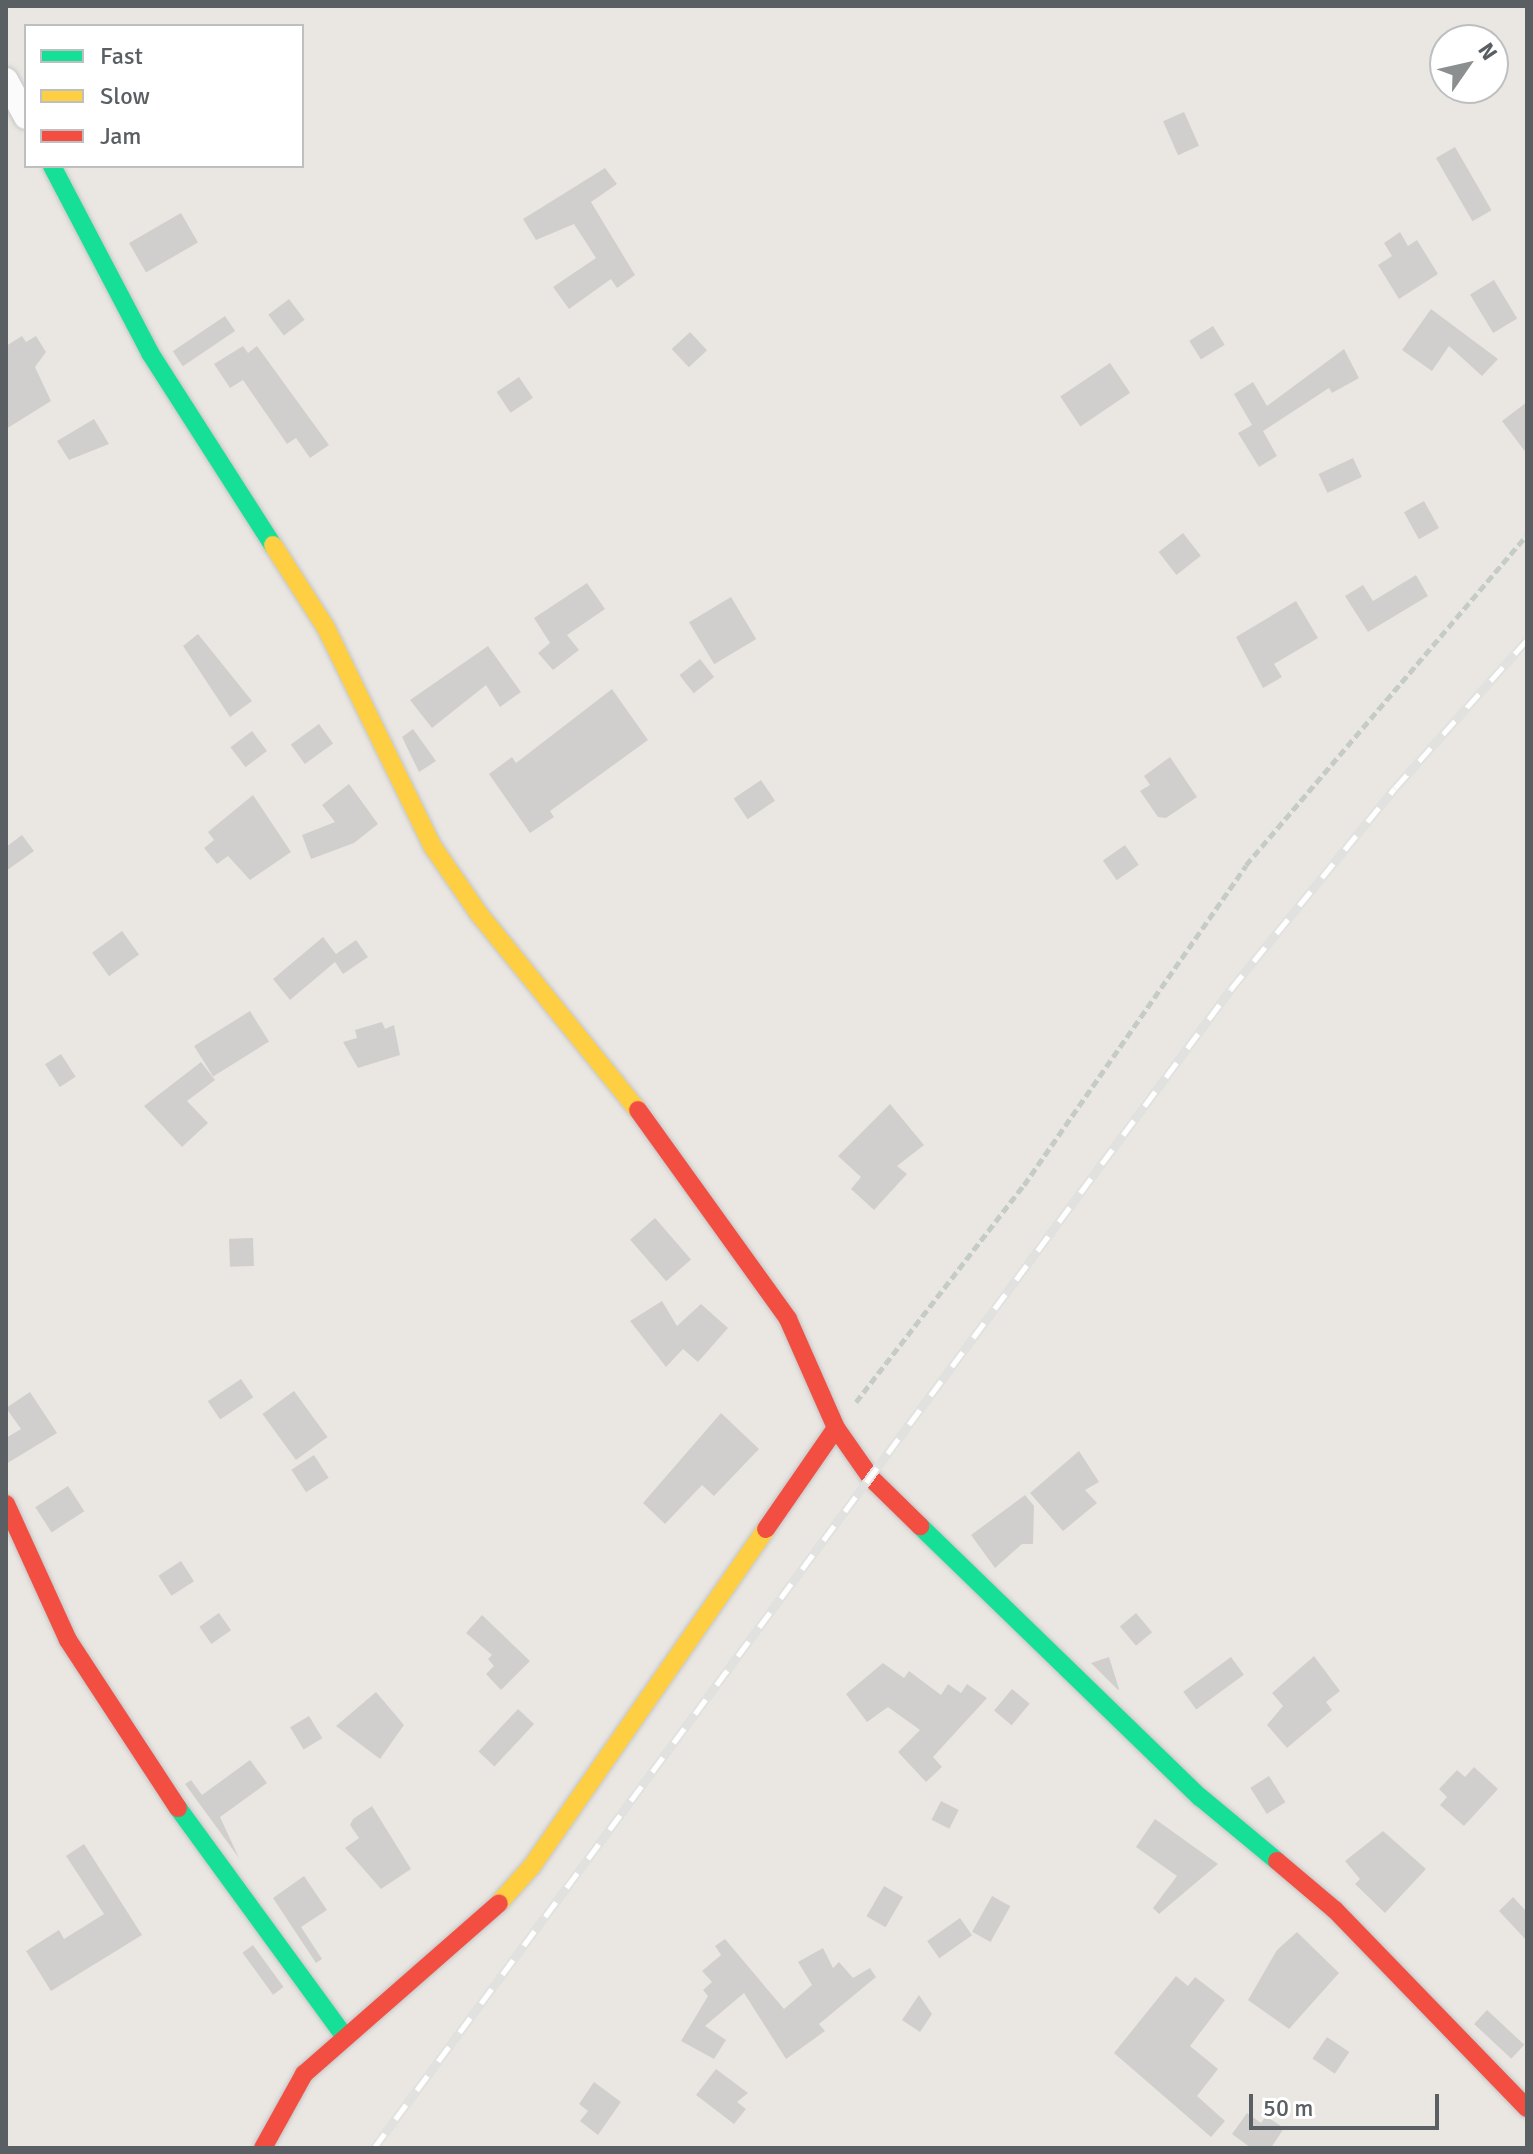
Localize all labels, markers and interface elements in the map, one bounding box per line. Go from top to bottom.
legend [24,24,304,168]
north arrow [1429,24,1509,104]
text: N [1472,38,1503,65]
text: Fast [100,41,143,71]
text: Slow [100,81,150,111]
text: Jam [100,121,141,151]
scale bar [1253,2078,1443,2128]
text: 50 m [1263,2093,1313,2123]

